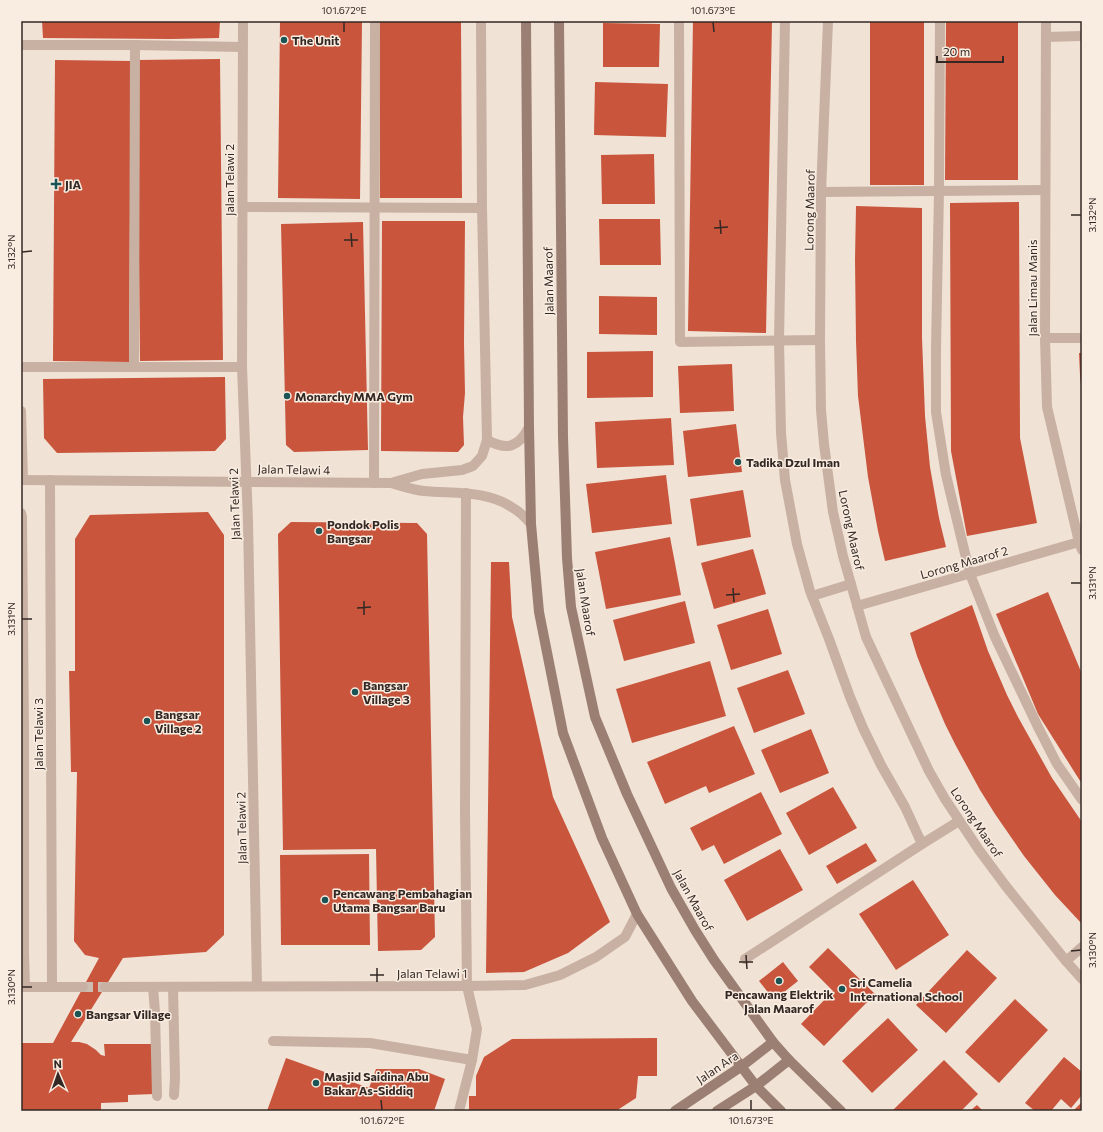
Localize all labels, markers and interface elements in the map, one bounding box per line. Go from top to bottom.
text: 101.672°E [322,4,366,16]
text: 101.673°E [691,4,736,16]
place label: The Unit [292,33,339,47]
marker: The Unit [279,35,289,45]
scale bar [937,38,1003,64]
text: 20 m [943,44,970,58]
street label: Jalan Telawi 2 [222,144,237,216]
street label: Lorong Maarof [801,169,817,251]
place label: JIA [65,177,82,192]
marker: JIA [50,178,62,190]
text: 3.132°N [1086,198,1098,232]
text: 3.132°N [5,235,17,269]
street label: Jalan Limau Manis [1025,239,1040,337]
street label: Jalan Maarof [540,246,557,315]
place label: Monarchy MMA Gym [295,389,413,403]
marker: Monarchy MMA Gym [282,391,292,401]
place label: Tadika Dzul Iman [746,455,840,469]
marker: Tadika Dzul Iman [733,457,743,467]
street label: Jalan Telawi 4 [257,461,330,478]
street label: Jalan Telawi 2 [226,467,243,540]
street label: Lorong Maarof [837,489,867,572]
place label: Pondok Polis Bangsar [327,517,400,545]
marker: Pondok Polis Bangsar [314,526,324,536]
street label: Lorong Maarof 2 [918,543,1010,581]
text: 3.131°N [1086,566,1098,600]
street label: Jalan Maarof [573,567,598,637]
text: 3.131°N [5,602,17,636]
place label: Bangsar Village 3 [363,678,410,706]
marker: Bangsar Village 3 [350,687,360,697]
street label: Jalan Telawi 3 [31,698,46,770]
place label: Bangsar Village 2 [155,707,202,735]
marker: Bangsar Village 2 [142,716,152,726]
street label: Lorong Maarof [948,784,1006,860]
street label: Jalan Telawi 2 [233,791,250,864]
street label: Jalan Maarof [670,867,717,934]
place label: Pencawang Pembahagian Utama Bangsar Baru [333,886,472,914]
marker: Pencawang Pembahagian Utama Bangsar Baru [320,895,330,905]
text: 3.130°N [1086,932,1098,968]
street label: Jalan Telawi 1 [397,966,467,981]
text: 3.130°N [5,969,17,1005]
place label: Sri Camelia International School [850,975,962,1003]
marker: Pencawang Elektrik Jalan Maarof [774,976,784,986]
marker: Sri Camelia International School [837,984,847,994]
place label: Pencawang Elektrik Jalan Maarof [725,987,833,1016]
place label: Bangsar Village [86,1007,170,1021]
marker: Bangsar Village [73,1009,83,1019]
street label: Jalan Ara [693,1048,741,1087]
north arrow [38,1054,78,1094]
text: N [53,1057,62,1070]
place label: Masjid Saidina Abu Bakar As-Siddiq [324,1069,429,1097]
marker: Masjid Saidina Abu Bakar As-Siddiq [311,1078,321,1088]
text: 101.672°E [360,1114,404,1126]
text: 101.673°E [729,1114,774,1126]

